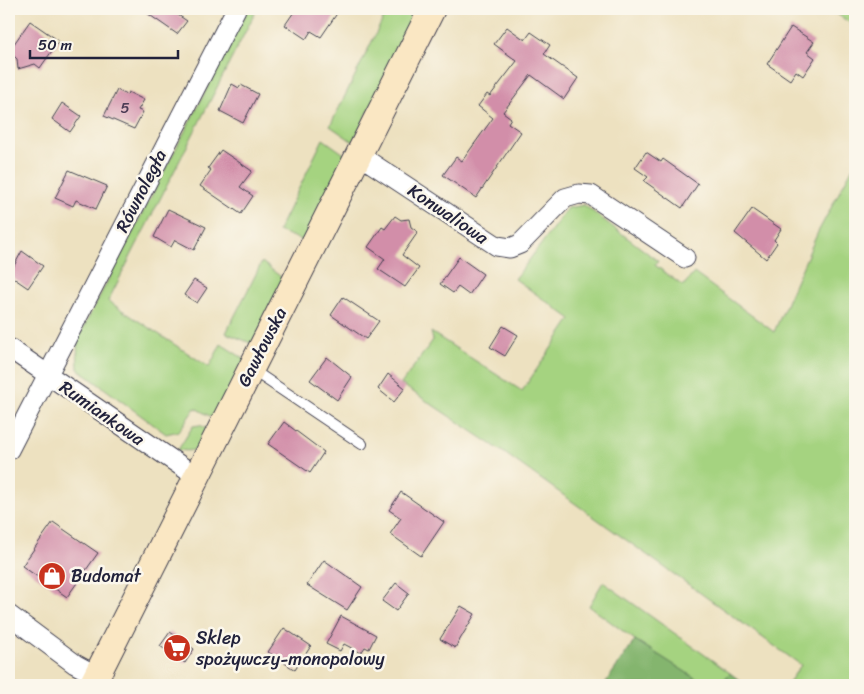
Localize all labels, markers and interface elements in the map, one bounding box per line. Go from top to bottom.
scale bar [30,28,178,60]
text: 50 m [38,32,73,58]
house number: 5 [120,95,130,121]
street label: Równoległa [106,144,176,238]
street label: Konwaliowa [401,175,496,254]
street label: Gawłowska [228,301,296,393]
street label: Rumiankowa [53,372,152,455]
place label: Budomat [71,560,141,592]
shop icon: Budomat [37,561,67,591]
place label: Sklep spożywczy-monopolowy [195,622,385,675]
supermarket icon: Sklep spożywczy-monopolowy [162,633,192,663]

